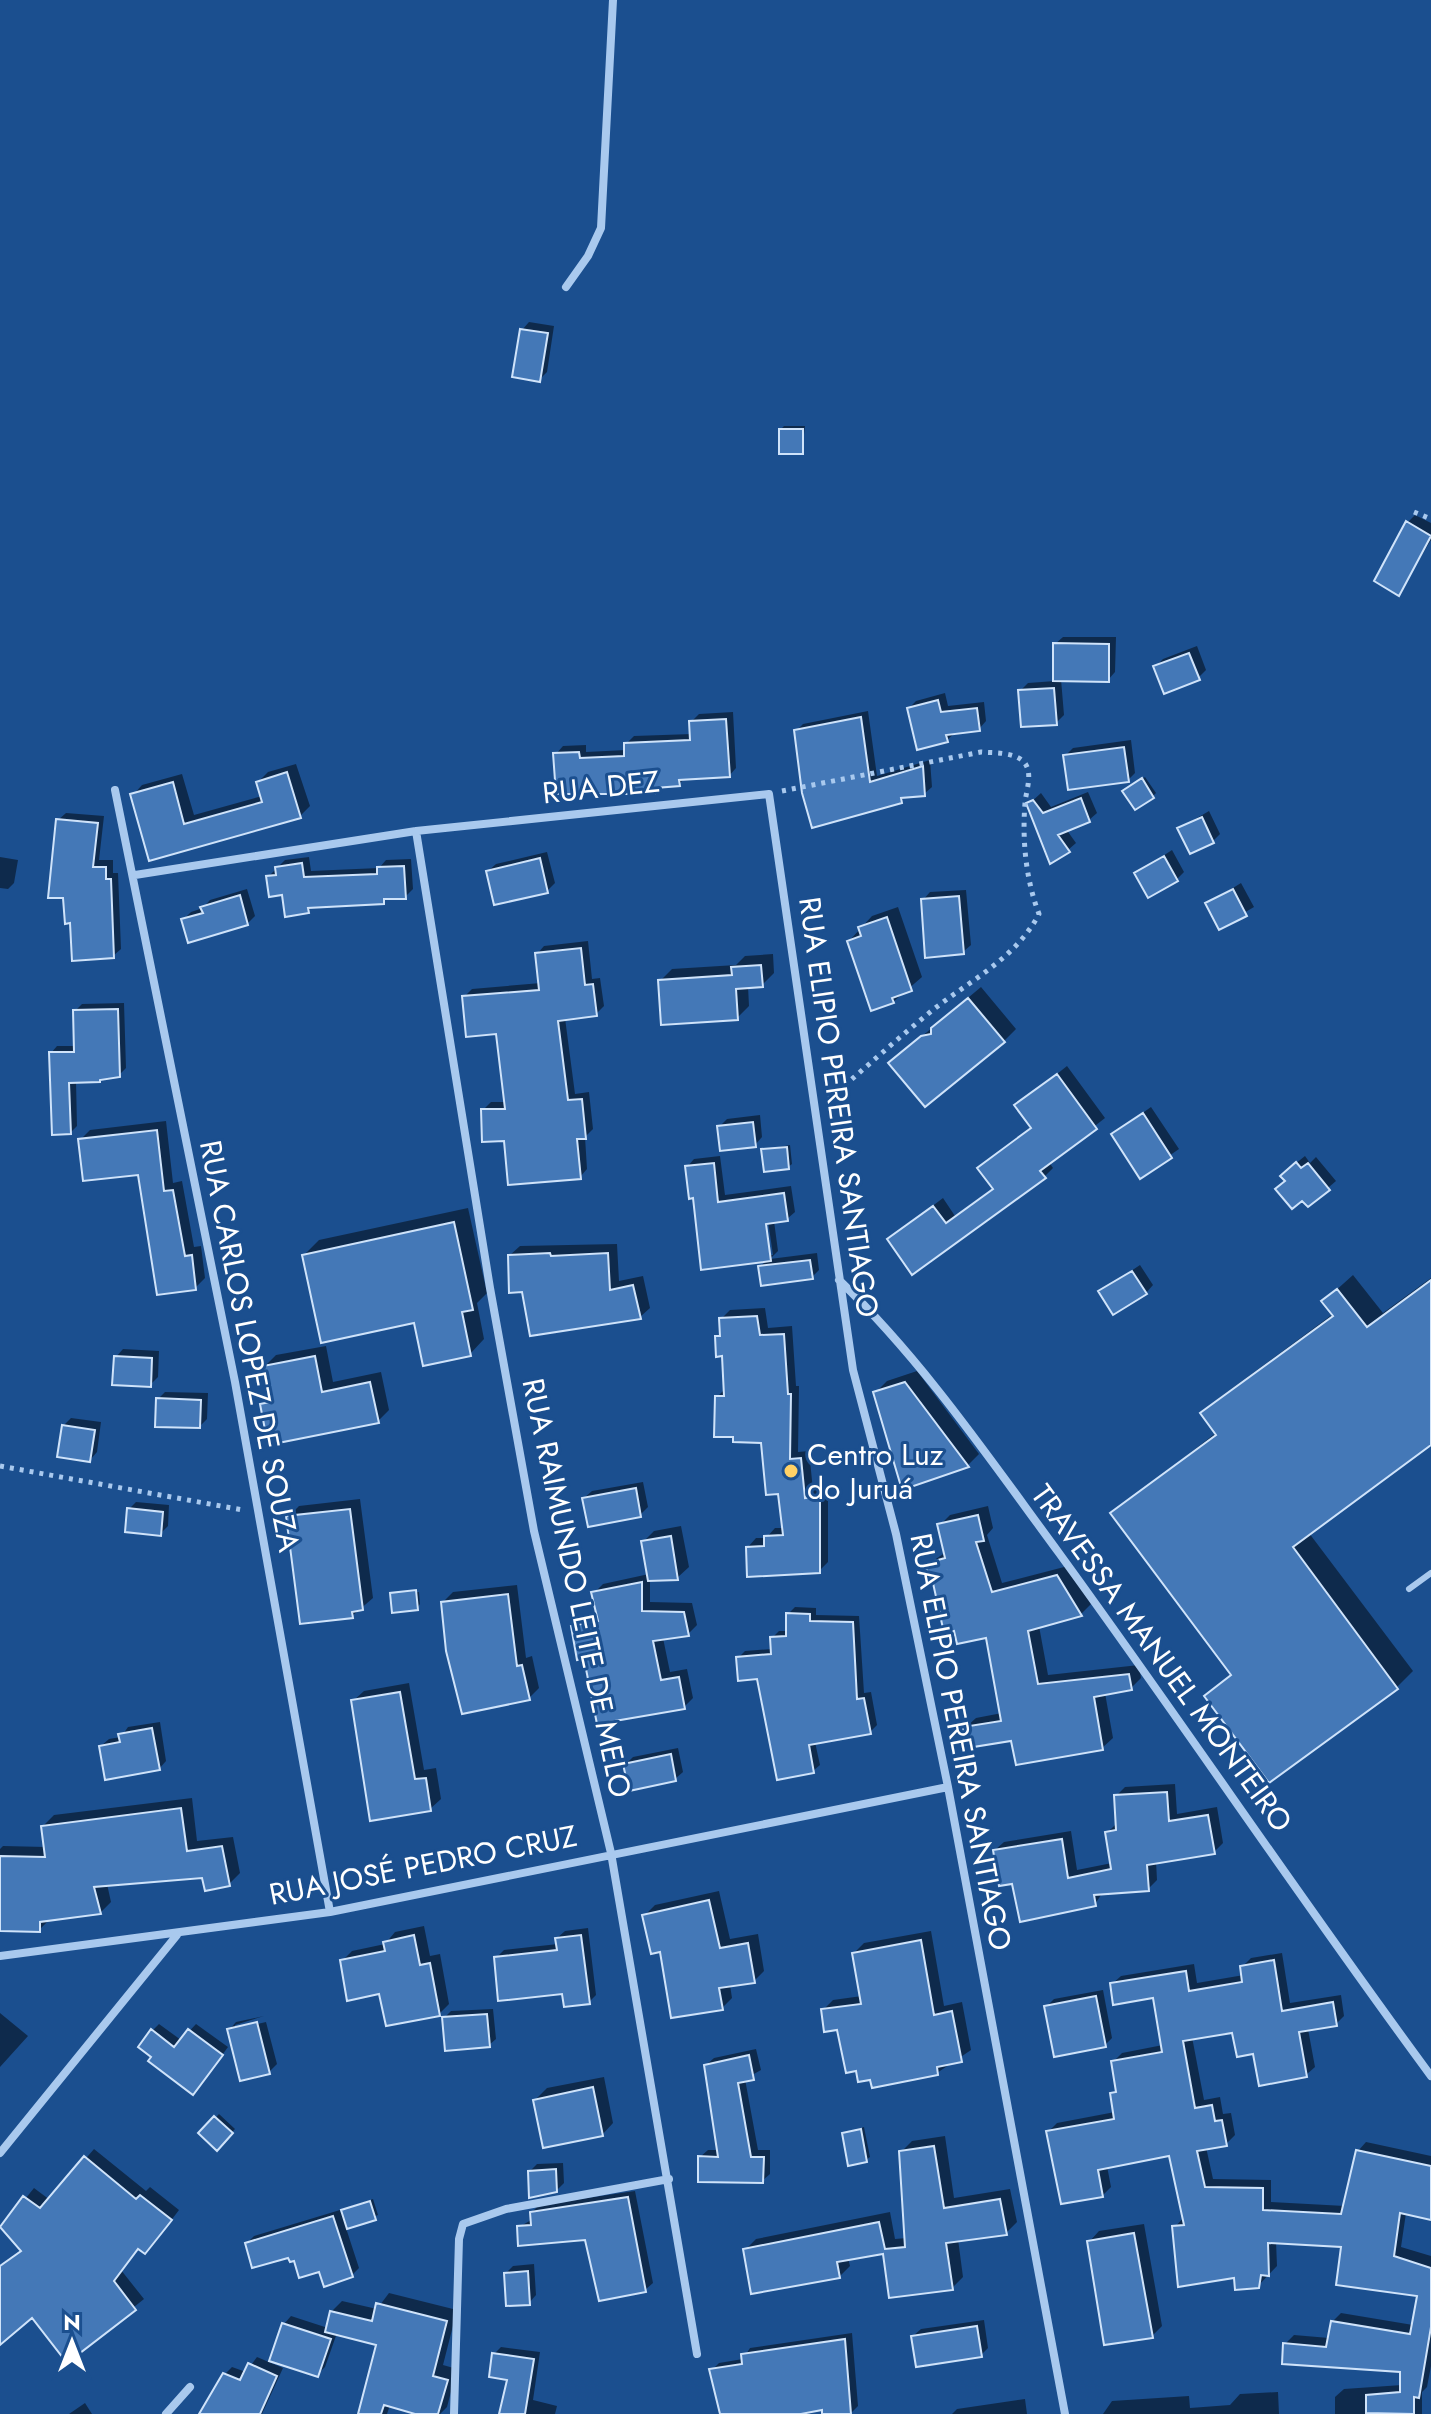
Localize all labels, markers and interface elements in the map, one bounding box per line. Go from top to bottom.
street label: RUA DEZ [540,759,662,815]
street label: RUA ELIPIO PEREIRA SANTIAGO [788,894,890,1320]
street label: RUA CARLOS LOPEZ DE SOUZA [189,1137,311,1556]
street label: RUA RAIMUNDO LEITE DE MELO [512,1374,642,1802]
place label: Centro Luz do Juruá [807,1433,944,1510]
marker: Centro Luz do Juruá [782,1462,800,1480]
street label: TRAVESSA MANUEL MONTEIRO [1021,1475,1303,1841]
street label: RUA ELIPIO PEREIRA SANTIAGO [899,1530,1023,1954]
street label: RUA JOSÉ PEDRO CRUZ [265,1814,581,1916]
north arrow [32,2302,112,2382]
text: N [63,2306,81,2338]

